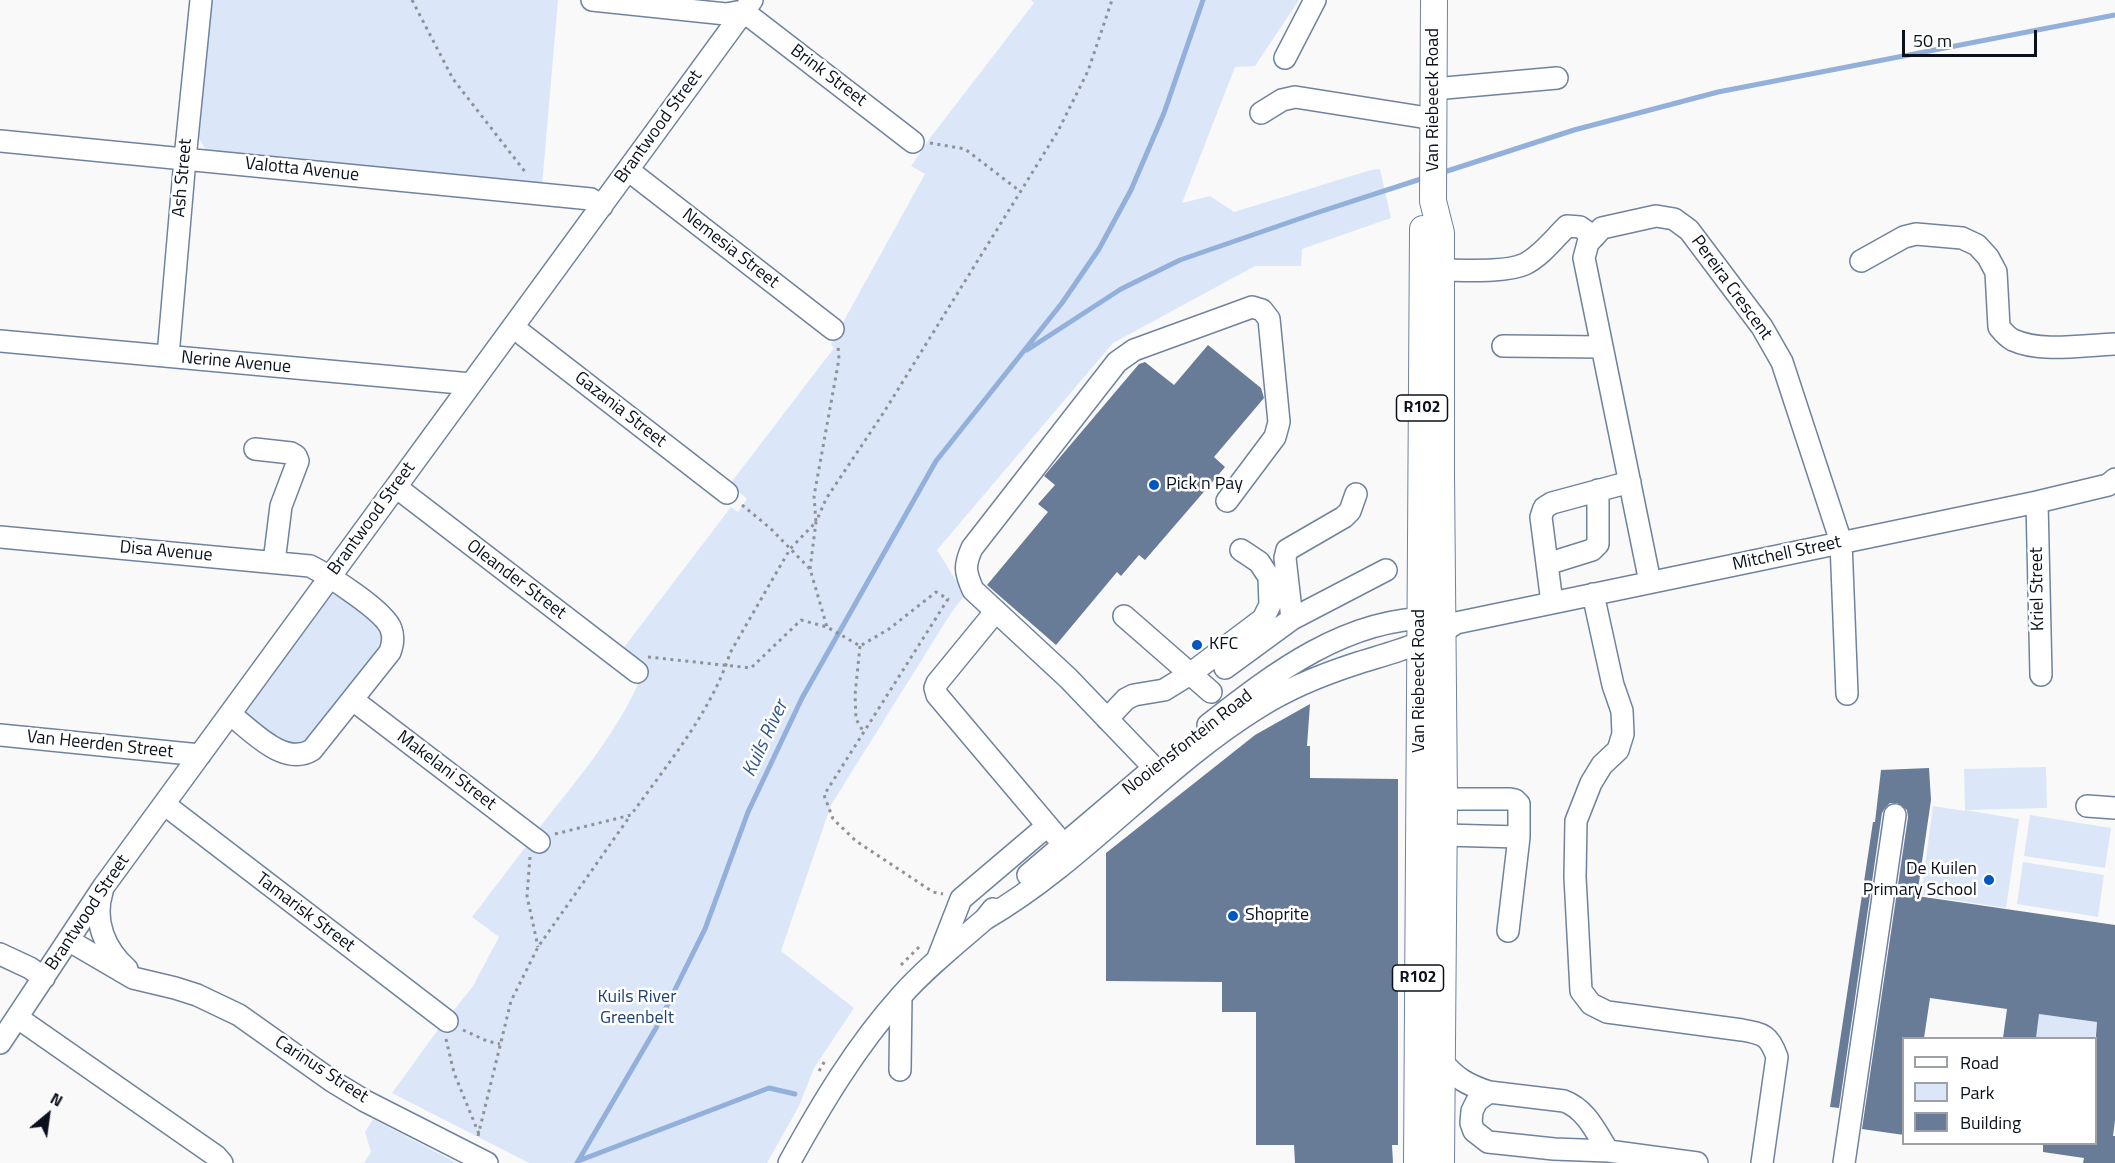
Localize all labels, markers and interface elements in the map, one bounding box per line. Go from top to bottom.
scale bar [1905,18,2040,56]
text: 50 m [1913,27,1952,54]
street label: Van Riebeeck Road [1423,28,1445,172]
street label: Brink Street [786,40,870,112]
street label: Brantwood Street [611,66,707,188]
street label: Ash Street [169,138,197,218]
street label: Valotta Avenue [244,153,360,187]
street label: Nemesia Street [677,204,783,294]
street label: Pereira Crescent [1686,232,1776,344]
street label: Nerine Avenue [180,347,292,379]
street label: Gazania Street [570,368,670,452]
road number: R102 [1396,395,1448,421]
street label: Brantwood Street [324,458,420,580]
place label: Pick n Pay [1166,474,1243,496]
marker: Pick n Pay [1147,478,1161,492]
street label: Mitchell Street [1731,532,1843,576]
street label: Oleander Street [462,536,570,624]
street label: Disa Avenue [119,537,213,567]
street label: Kriel Street [2026,547,2050,631]
street label: Van Riebeeck Road [1409,609,1431,753]
place label: KFC [1209,634,1238,656]
marker: KFC [1190,638,1204,652]
street label: Nooiensfontein Road [1119,686,1257,800]
water label: Kuils River [738,697,794,781]
street label: Van Heerden Street [26,727,174,763]
street label: Makelani Street [392,727,500,815]
street label: Brantwood Street [41,851,135,975]
place label: De Kuilen Primary School [1863,859,1977,902]
street label: Tamarisk Street [251,869,359,957]
marker: De Kuilen Primary School [1982,873,1996,887]
place label: Shoprite [1245,905,1309,927]
marker: Shoprite [1226,909,1240,923]
road number: R102 [1392,965,1444,991]
park label: Kuils River Greenbelt [598,987,676,1030]
street label: Carinus Street [270,1032,372,1108]
legend [1902,1037,2097,1145]
text: Road [1960,1049,1999,1076]
text: Park [1960,1079,1994,1106]
north arrow [18,1085,78,1145]
text: N [46,1086,67,1112]
text: Building [1960,1109,2021,1136]

